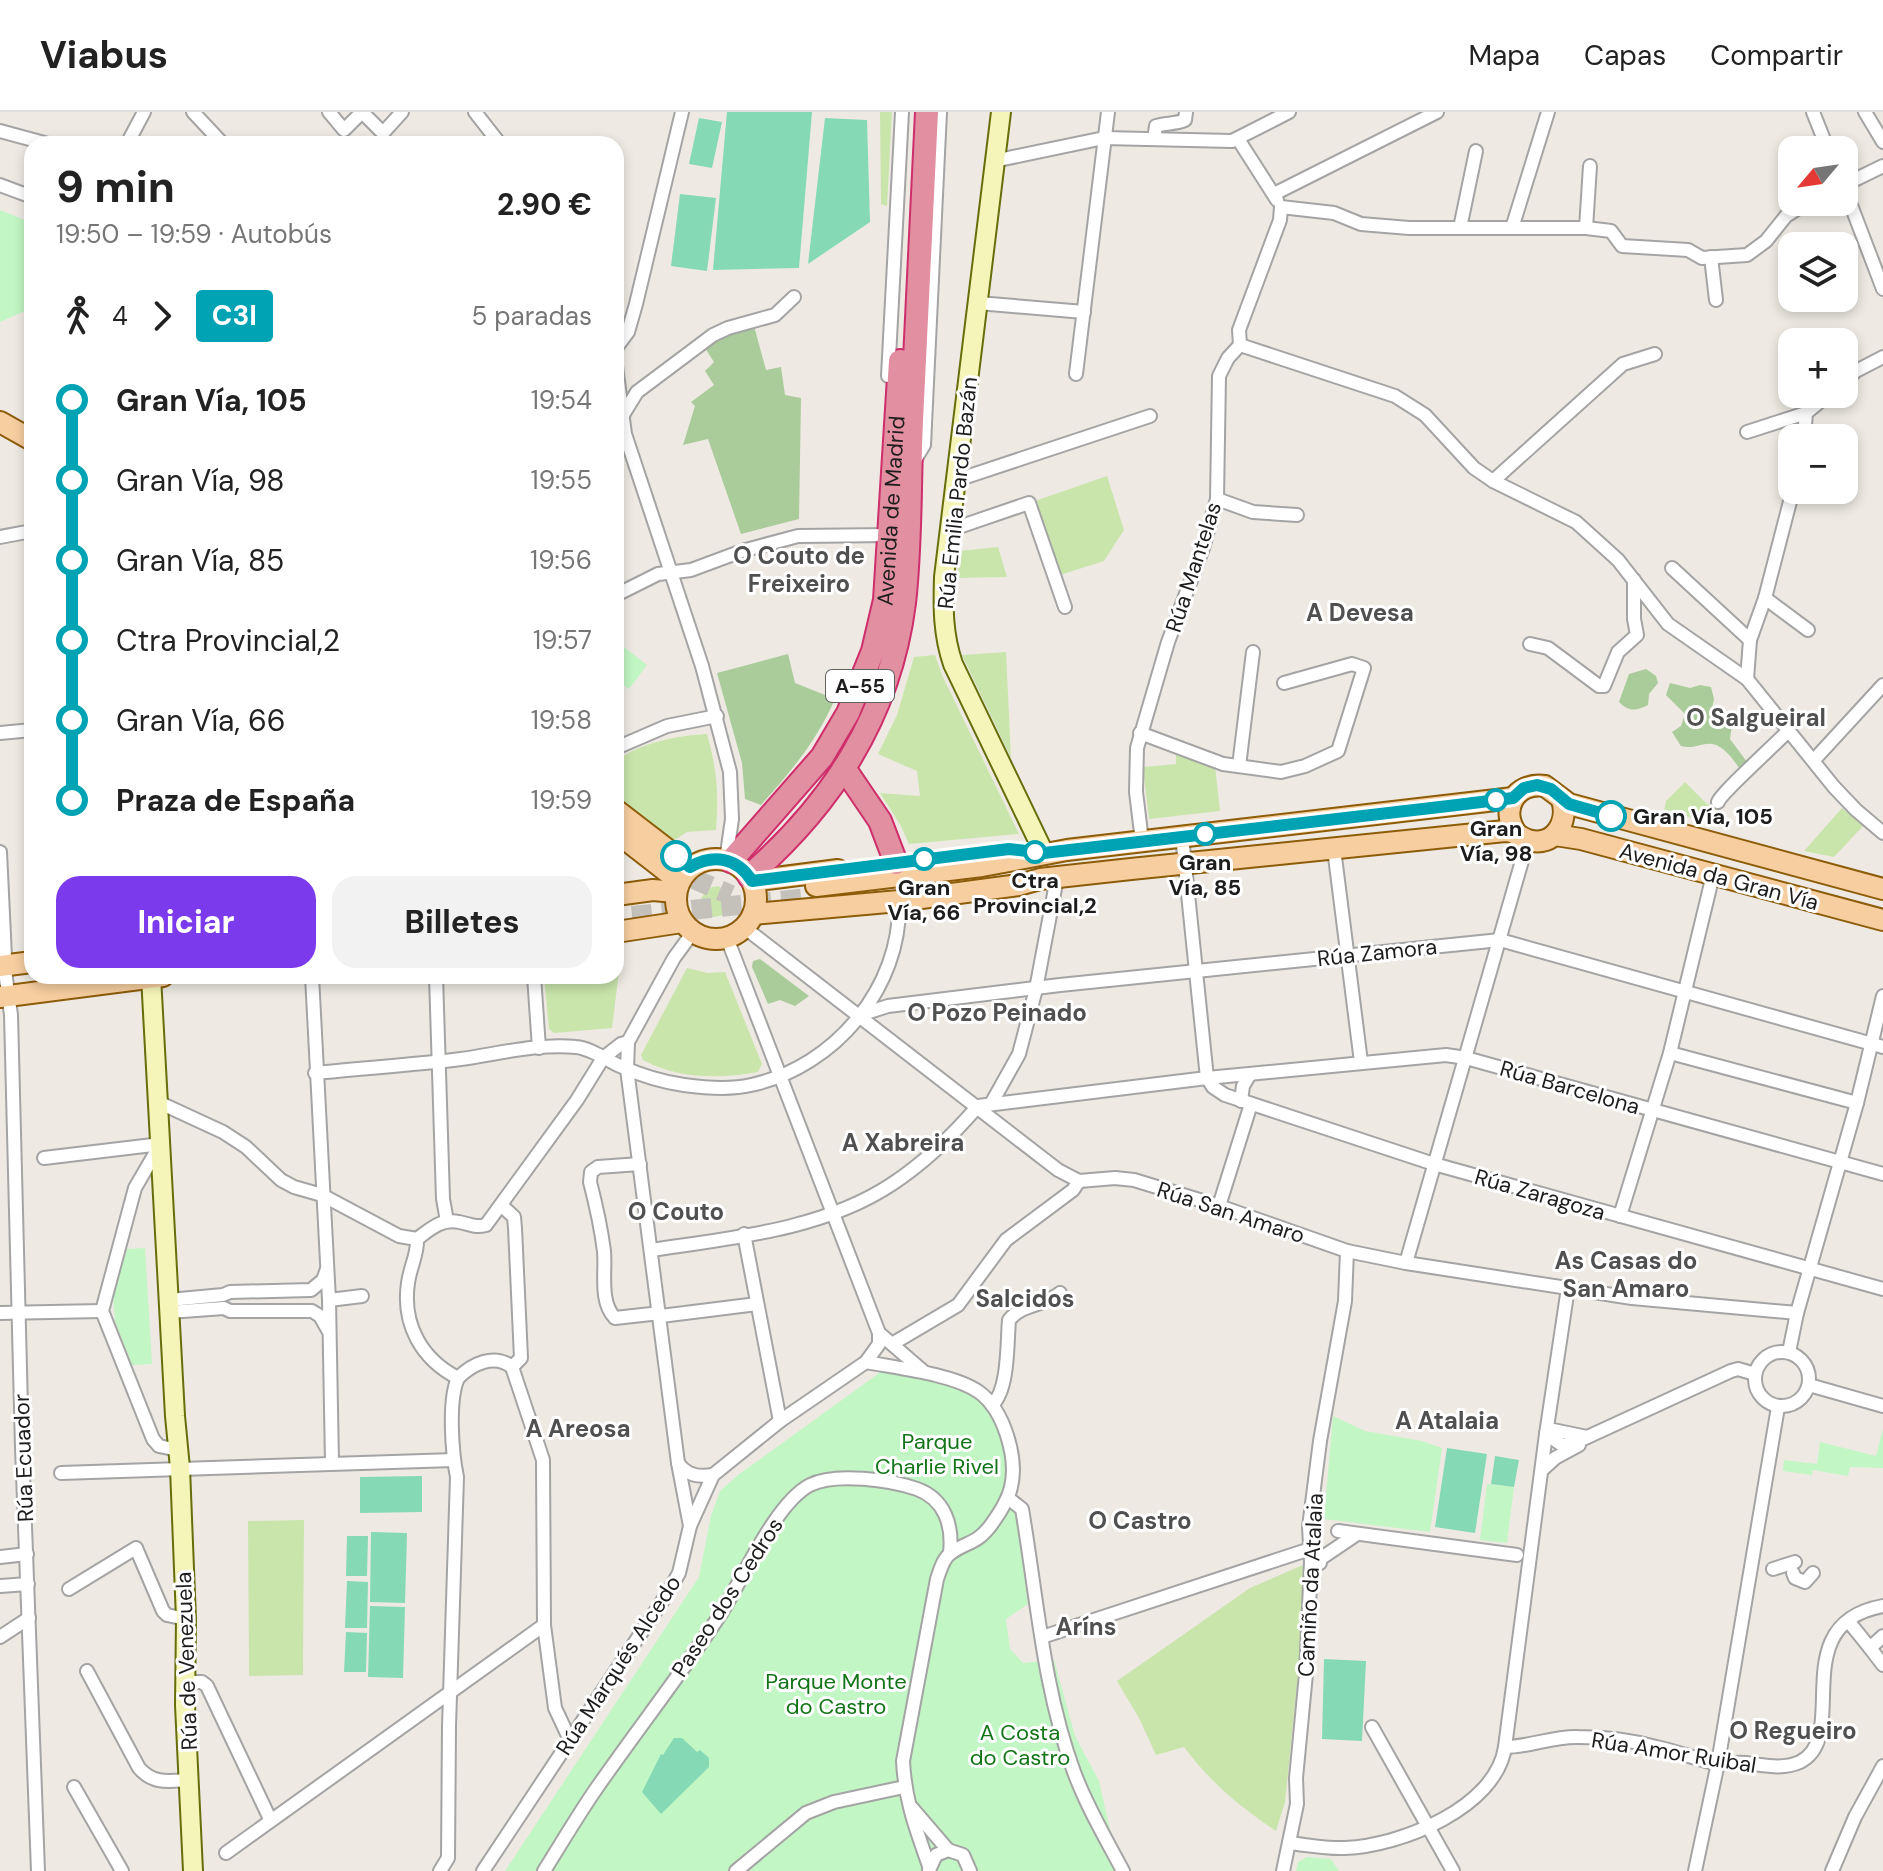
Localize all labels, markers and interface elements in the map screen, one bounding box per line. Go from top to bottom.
text: Viabus [40,30,168,80]
text: Mapa [1469,37,1540,74]
text: Capas [1584,37,1666,74]
text: Compartir [1710,37,1843,74]
north arrow [1778,136,1858,216]
map controls [1778,136,1858,504]
text: 9 min [56,158,175,216]
text: 2.90 € [497,185,592,224]
text: 19:50 – 19:59 · Autobús [56,217,332,251]
button: layers [1778,232,1858,312]
icon: walk [56,294,100,338]
icon: forward [140,294,184,338]
text: C3I [212,297,257,334]
text: 4 [112,299,128,333]
text: 5 paradas [472,299,592,333]
button: + [1778,328,1858,408]
street label: Rúa Emilia Pardo Bazán [931,375,984,611]
text: Gran Vía, 105 [116,381,307,420]
text: 19:54 [531,383,592,417]
street label: Avenida de Madrid [871,415,912,607]
button: − [1778,424,1858,504]
text: Gran Vía, 98 [116,461,284,500]
text: 19:55 [531,463,592,497]
street label: Rúa Mantelas [1159,498,1228,636]
district label: O Couto de Freixeiro [733,540,865,599]
text: Gran Vía, 85 [116,541,284,580]
text: 19:56 [530,543,592,577]
district label: A Devesa [1306,597,1414,628]
text: Ctra Provincial,2 [116,621,340,660]
text: 19:57 [533,623,592,657]
road number: A-55 [826,670,894,702]
text: Gran Vía, 66 [116,701,286,740]
district label: O Salgueiral [1686,702,1826,733]
text: 19:58 [531,703,592,737]
text: Praza de España [116,781,355,820]
text: 19:59 [531,783,592,817]
marker: Gran Vía, 98 [1485,789,1507,811]
marker: Gran Vía, 105 [1596,801,1626,831]
place label: Gran Vía, 105 [1633,802,1773,831]
place label: Gran Vía, 98 [1460,814,1532,868]
marker: Gran Vía, 85 [1194,823,1216,845]
street label: Avenida da Gran Vía [1616,836,1822,917]
unlabelled marker [661,841,691,871]
marker: Ctra Provincial,2 [1024,841,1046,863]
marker: Gran Vía, 66 [913,848,935,870]
place label: Gran Vía, 85 [1169,848,1241,902]
place label: Ctra Provincial,2 [973,866,1097,920]
place label: Gran Vía, 66 [888,873,960,927]
button: Iniciar [56,876,316,968]
button: Billetes [332,876,592,968]
street label: Rúa Zamora [1316,932,1438,973]
district label: O Pozo Peinado [907,997,1087,1028]
street label: Rúa Barcelona [1497,1054,1643,1121]
district label: A Xabreira [842,1127,964,1158]
street label: Rúa Zaragoza [1471,1162,1608,1227]
street label: Rúa San Amaro [1153,1175,1308,1250]
district label: O Couto [628,1196,724,1227]
district label: As Casas do San Amaro [1555,1245,1697,1304]
district label: Salcidos [975,1283,1075,1314]
street label: Rúa Ecuador [7,1393,40,1522]
district label: A Atalaia [1395,1405,1499,1436]
district label: A Areosa [525,1413,631,1444]
park label: Parque Charlie Rivel [875,1427,999,1481]
street label: Camiño da Atalaia [1291,1492,1330,1678]
district label: O Castro [1088,1505,1192,1536]
street label: Paseo dos Cedros [665,1512,790,1682]
street label: Rúa Marqués Alcedo [549,1570,687,1761]
street label: Rúa de Venezuela [169,1571,204,1751]
district label: Aríns [1056,1611,1116,1642]
park label: Parque Monte do Castro [765,1667,907,1721]
district label: O Regueiro [1729,1715,1857,1746]
park label: A Costa do Castro [970,1718,1070,1772]
street label: Rúa Amor Ruibal [1590,1725,1758,1780]

